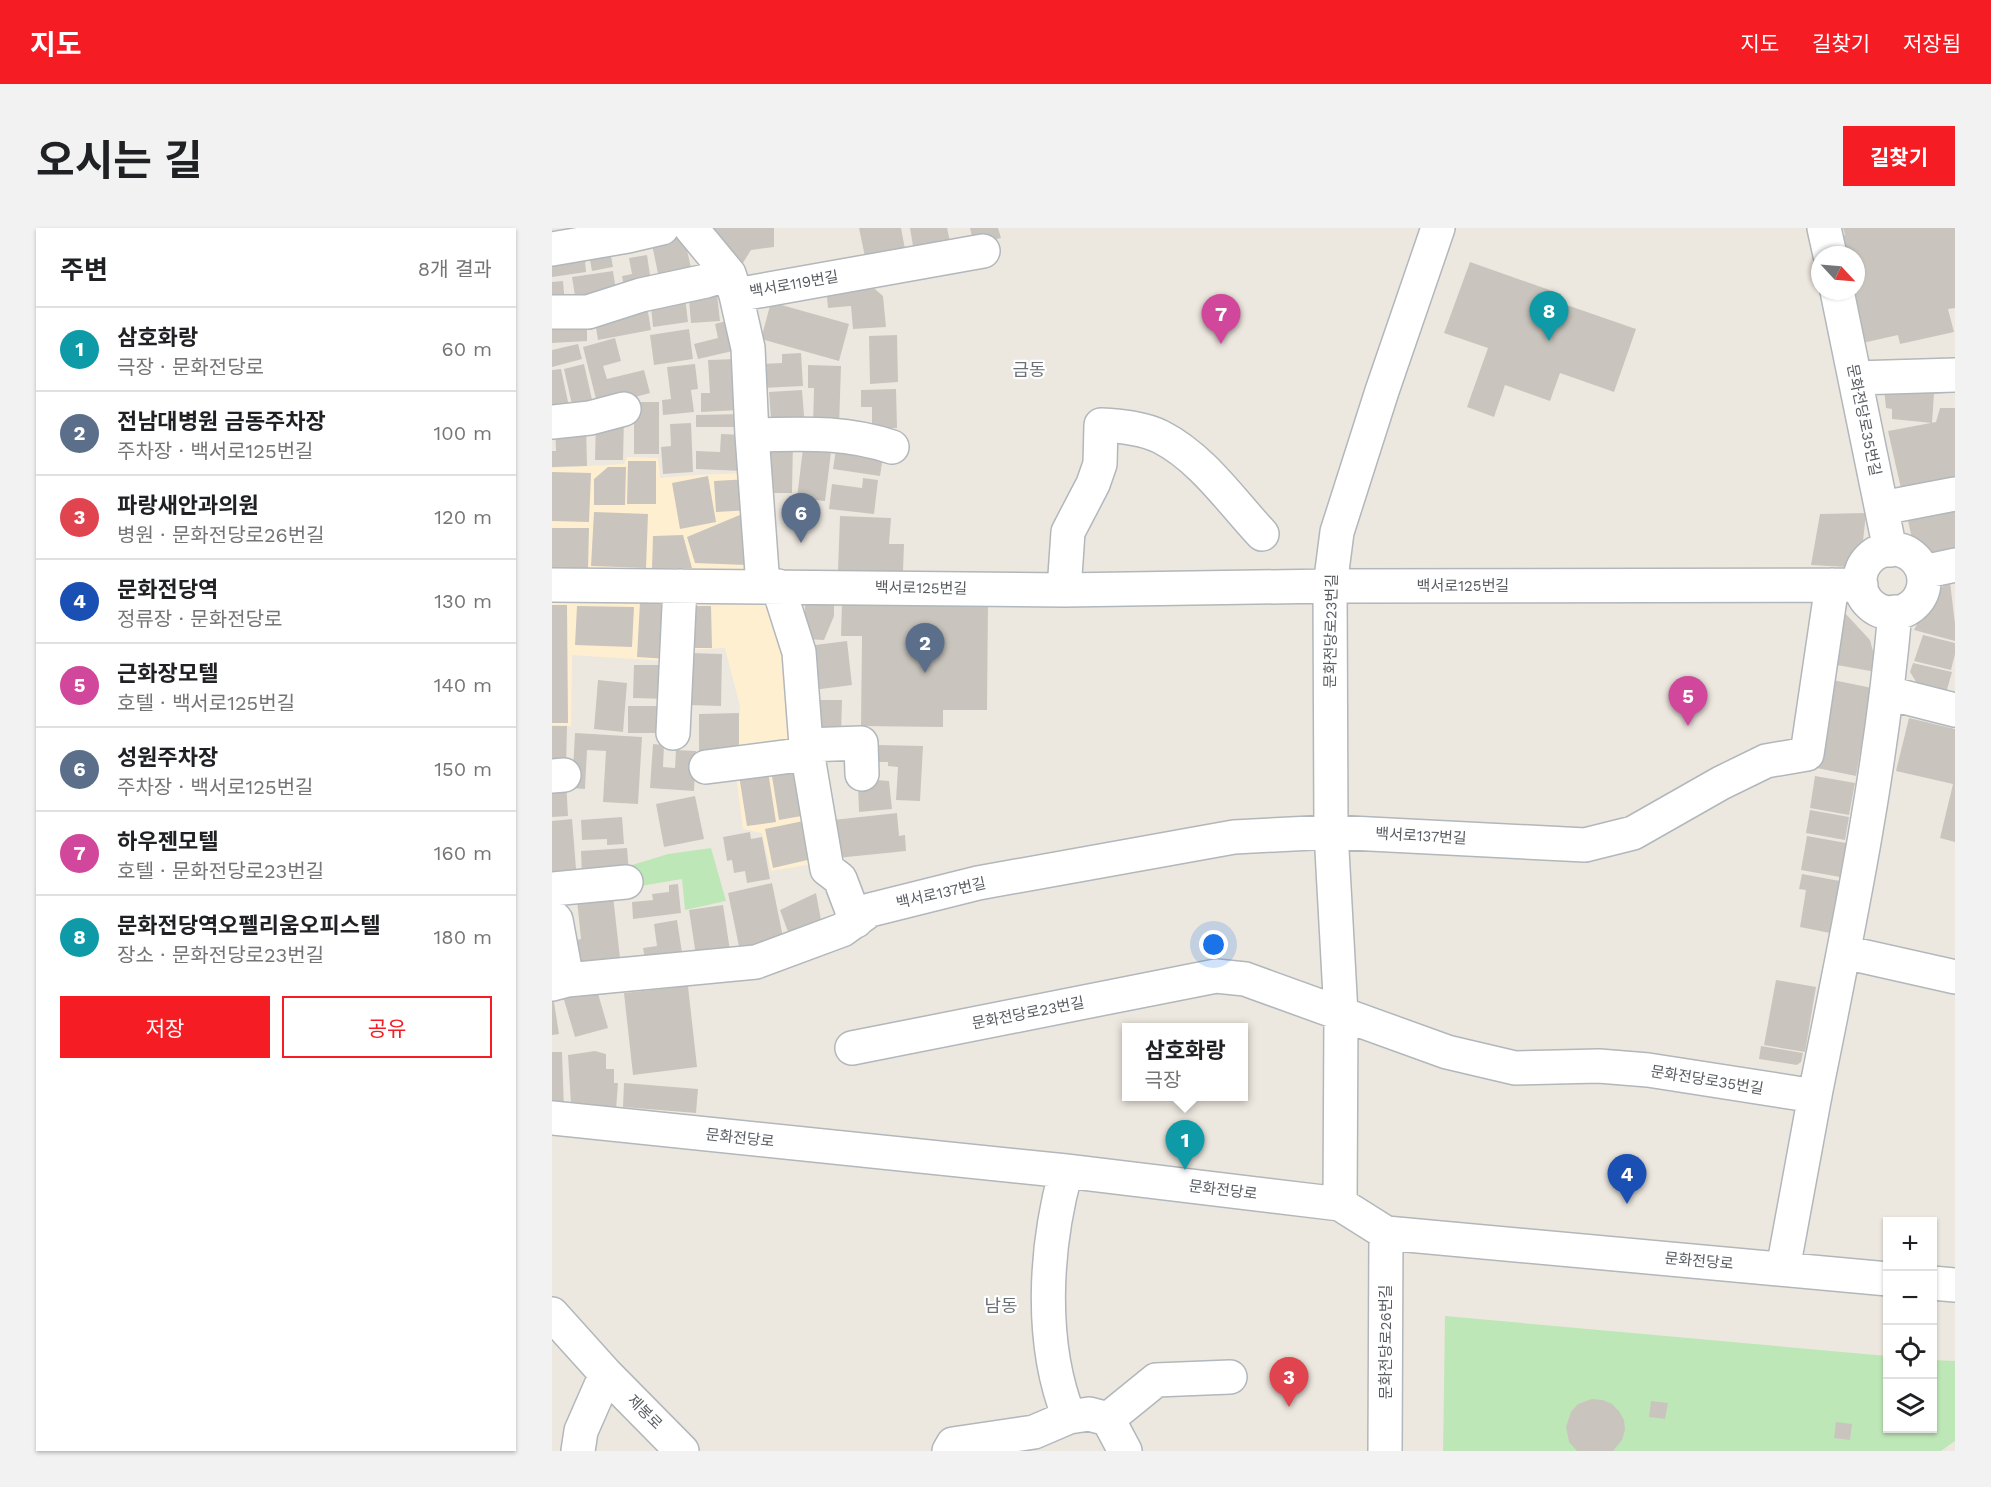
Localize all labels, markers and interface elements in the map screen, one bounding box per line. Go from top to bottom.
text: 지도 [30,28,82,61]
text: 지도 [1740,31,1779,56]
text: 길찾기 [1812,31,1870,56]
text: 저장됨 [1903,31,1961,56]
button: 길찾기 [1843,126,1955,186]
text: 오시는 길 [36,136,203,185]
north arrow [1811,246,1865,300]
text: 주변 [60,255,108,285]
text: 8개 결과 [418,257,492,281]
street label: 백서로119번길 [748,267,840,301]
pin: 8 [1530,291,1568,341]
pin: 7 [1202,294,1240,344]
text: 삼호화랑 [117,325,198,350]
text: 1 [75,337,84,361]
text: 60 m [442,337,492,361]
text: 극장 · 문화전당로 [117,355,264,379]
district label: 금동 [1012,359,1046,380]
street label: 문화전당로35번길 [1843,362,1885,478]
text: 전남대병원 금동주차장 [117,409,326,434]
text: 2 [74,421,85,445]
text: 100 m [433,421,492,445]
text: 주차장 · 백서로125번길 [117,439,313,463]
text: 파랑새안과의원 [117,493,259,518]
pin: 6 [782,494,820,543]
text: 3 [74,505,85,529]
text: 120 m [434,505,492,529]
text: 병원 · 문화전당로26번길 [117,523,325,547]
street label: 문화전당로23번길 [1321,574,1341,688]
text: 문화전당역 [117,577,218,602]
street label: 백서로125번길 [1417,577,1509,595]
street label: 백서로125번길 [875,578,967,598]
text: 4 [73,589,86,613]
text: 130 m [434,589,492,613]
text: 정류장 · 문화전당로 [117,607,282,631]
pin: 2 [906,624,944,673]
text: 근화장모텔 [117,661,218,686]
text: 5 [74,673,85,697]
text: 140 m [434,673,492,697]
pin: 5 [1668,676,1708,726]
text: 호텔 · 백서로125번길 [117,691,295,715]
text: 성원주차장 [117,745,218,770]
text: 6 [73,757,86,781]
text: 150 m [434,757,492,781]
text: 주차장 · 백서로125번길 [117,775,313,799]
street label: 백서로137번길 [1375,825,1467,847]
text: 하우젠모텔 [117,829,218,854]
text: 7 [73,841,86,865]
text: 160 m [434,841,492,865]
text: 호텔 · 문화전당로23번길 [117,859,324,883]
street label: 백서로137번길 [894,874,988,912]
text: 문화전당역오펠리움오피스텔 [117,913,380,938]
text: 8 [73,925,86,949]
text: 180 m [434,925,492,949]
your location [1199,930,1228,959]
text: 장소 · 문화전당로23번길 [117,943,324,967]
street label: 문화전당로23번길 [970,993,1086,1033]
button: 저장 [60,996,270,1058]
button: 공유 [282,996,492,1058]
popup [1122,1023,1248,1101]
text: 삼호화랑 [1145,1038,1225,1063]
street label: 문화전당로35번길 [1649,1062,1765,1098]
text: 극장 [1145,1068,1181,1092]
pin: 1 [1166,1120,1204,1170]
street label: 문화전당로 [705,1125,775,1151]
pin: 4 [1608,1154,1646,1204]
street label: 문화전당로 [1188,1177,1258,1203]
map controls [1883,1217,1937,1433]
button: + [1883,1217,1937,1271]
street label: 문화전당로 [1664,1249,1734,1273]
button: − [1883,1271,1937,1325]
street label: 문화전당로26번길 [1377,1285,1395,1399]
district label: 남동 [984,1295,1018,1316]
button: locate [1883,1325,1937,1379]
pin: 3 [1270,1358,1308,1407]
button: layers [1883,1379,1937,1433]
street label: 제봉로 [624,1391,666,1433]

